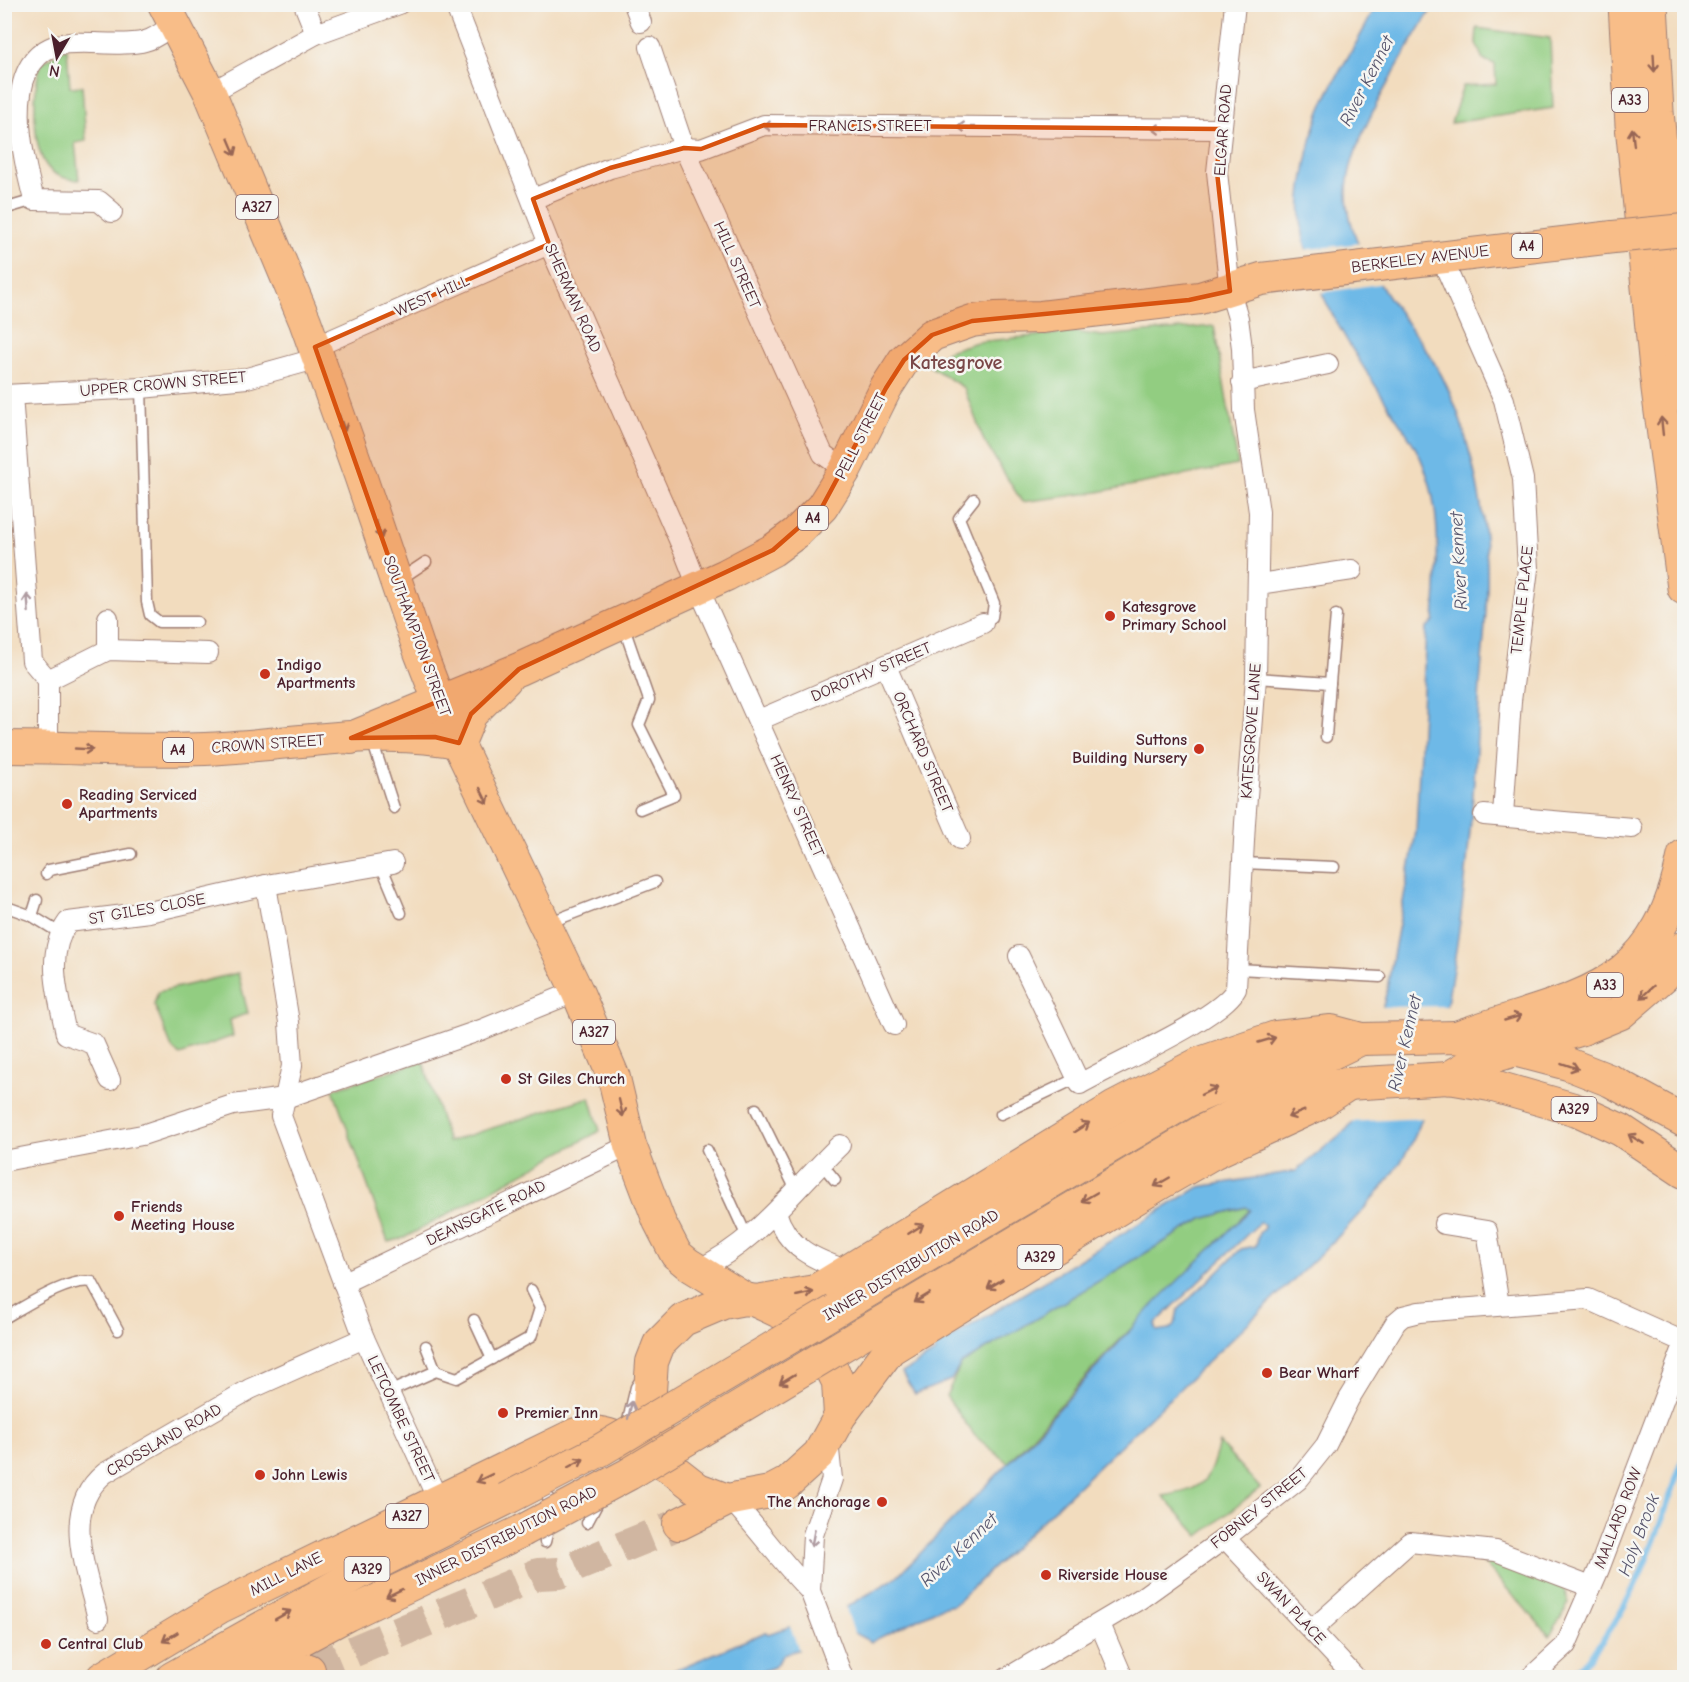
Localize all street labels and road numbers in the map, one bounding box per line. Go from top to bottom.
street label: ELGAR ROAD [1211,84,1235,176]
road number: A33 [1612,88,1648,112]
street label: FRANCIS STREET [808,117,932,135]
road number: A327 [236,195,278,219]
street label: HILL STREET [710,219,765,312]
road number: A4 [1512,234,1542,258]
street label: SHERMAN ROAD [541,241,605,355]
street label: BERKELEY AVENUE [1350,242,1490,276]
street label: WEST HILL [392,272,472,320]
street label: UPPER CROWN STREET [79,368,248,400]
street label: PELL STREET [832,389,891,482]
road number: A4 [798,506,828,530]
street label: TEMPLE PLACE [1507,544,1537,655]
street label: SOUTHAMPTON STREET [380,553,455,719]
street label: DOROTHY STREET [808,638,934,705]
street label: KATESGROVE LANE [1237,662,1265,799]
street label: ORCHARD STREET [889,689,957,816]
street label: CROWN STREET [211,731,326,757]
road number: A4 [163,738,193,762]
street label: HENRY STREET [766,752,828,861]
street label: ST GILES CLOSE [87,890,207,928]
road number: A33 [1587,973,1623,997]
road number: A327 [573,1020,615,1044]
road number: A329 [1552,1097,1596,1121]
street label: DEANSGATE ROAD [423,1176,549,1250]
street label: INNER DISTRIBUTION ROAD [820,1205,1002,1325]
road number: A329 [1018,1245,1062,1269]
street label: LETCOMBE STREET [364,1353,439,1486]
street label: CROSSLAND ROAD [103,1400,225,1480]
street label: FOBNEY STREET [1207,1463,1311,1552]
street label: MALLARD ROW [1591,1465,1645,1571]
street label: INNER DISTRIBUTION ROAD [412,1482,600,1590]
road number: A327 [386,1504,428,1528]
street label: MILL LANE [247,1548,325,1600]
road number: A329 [344,1557,389,1581]
street label: SWAN PLACE [1253,1568,1329,1648]

